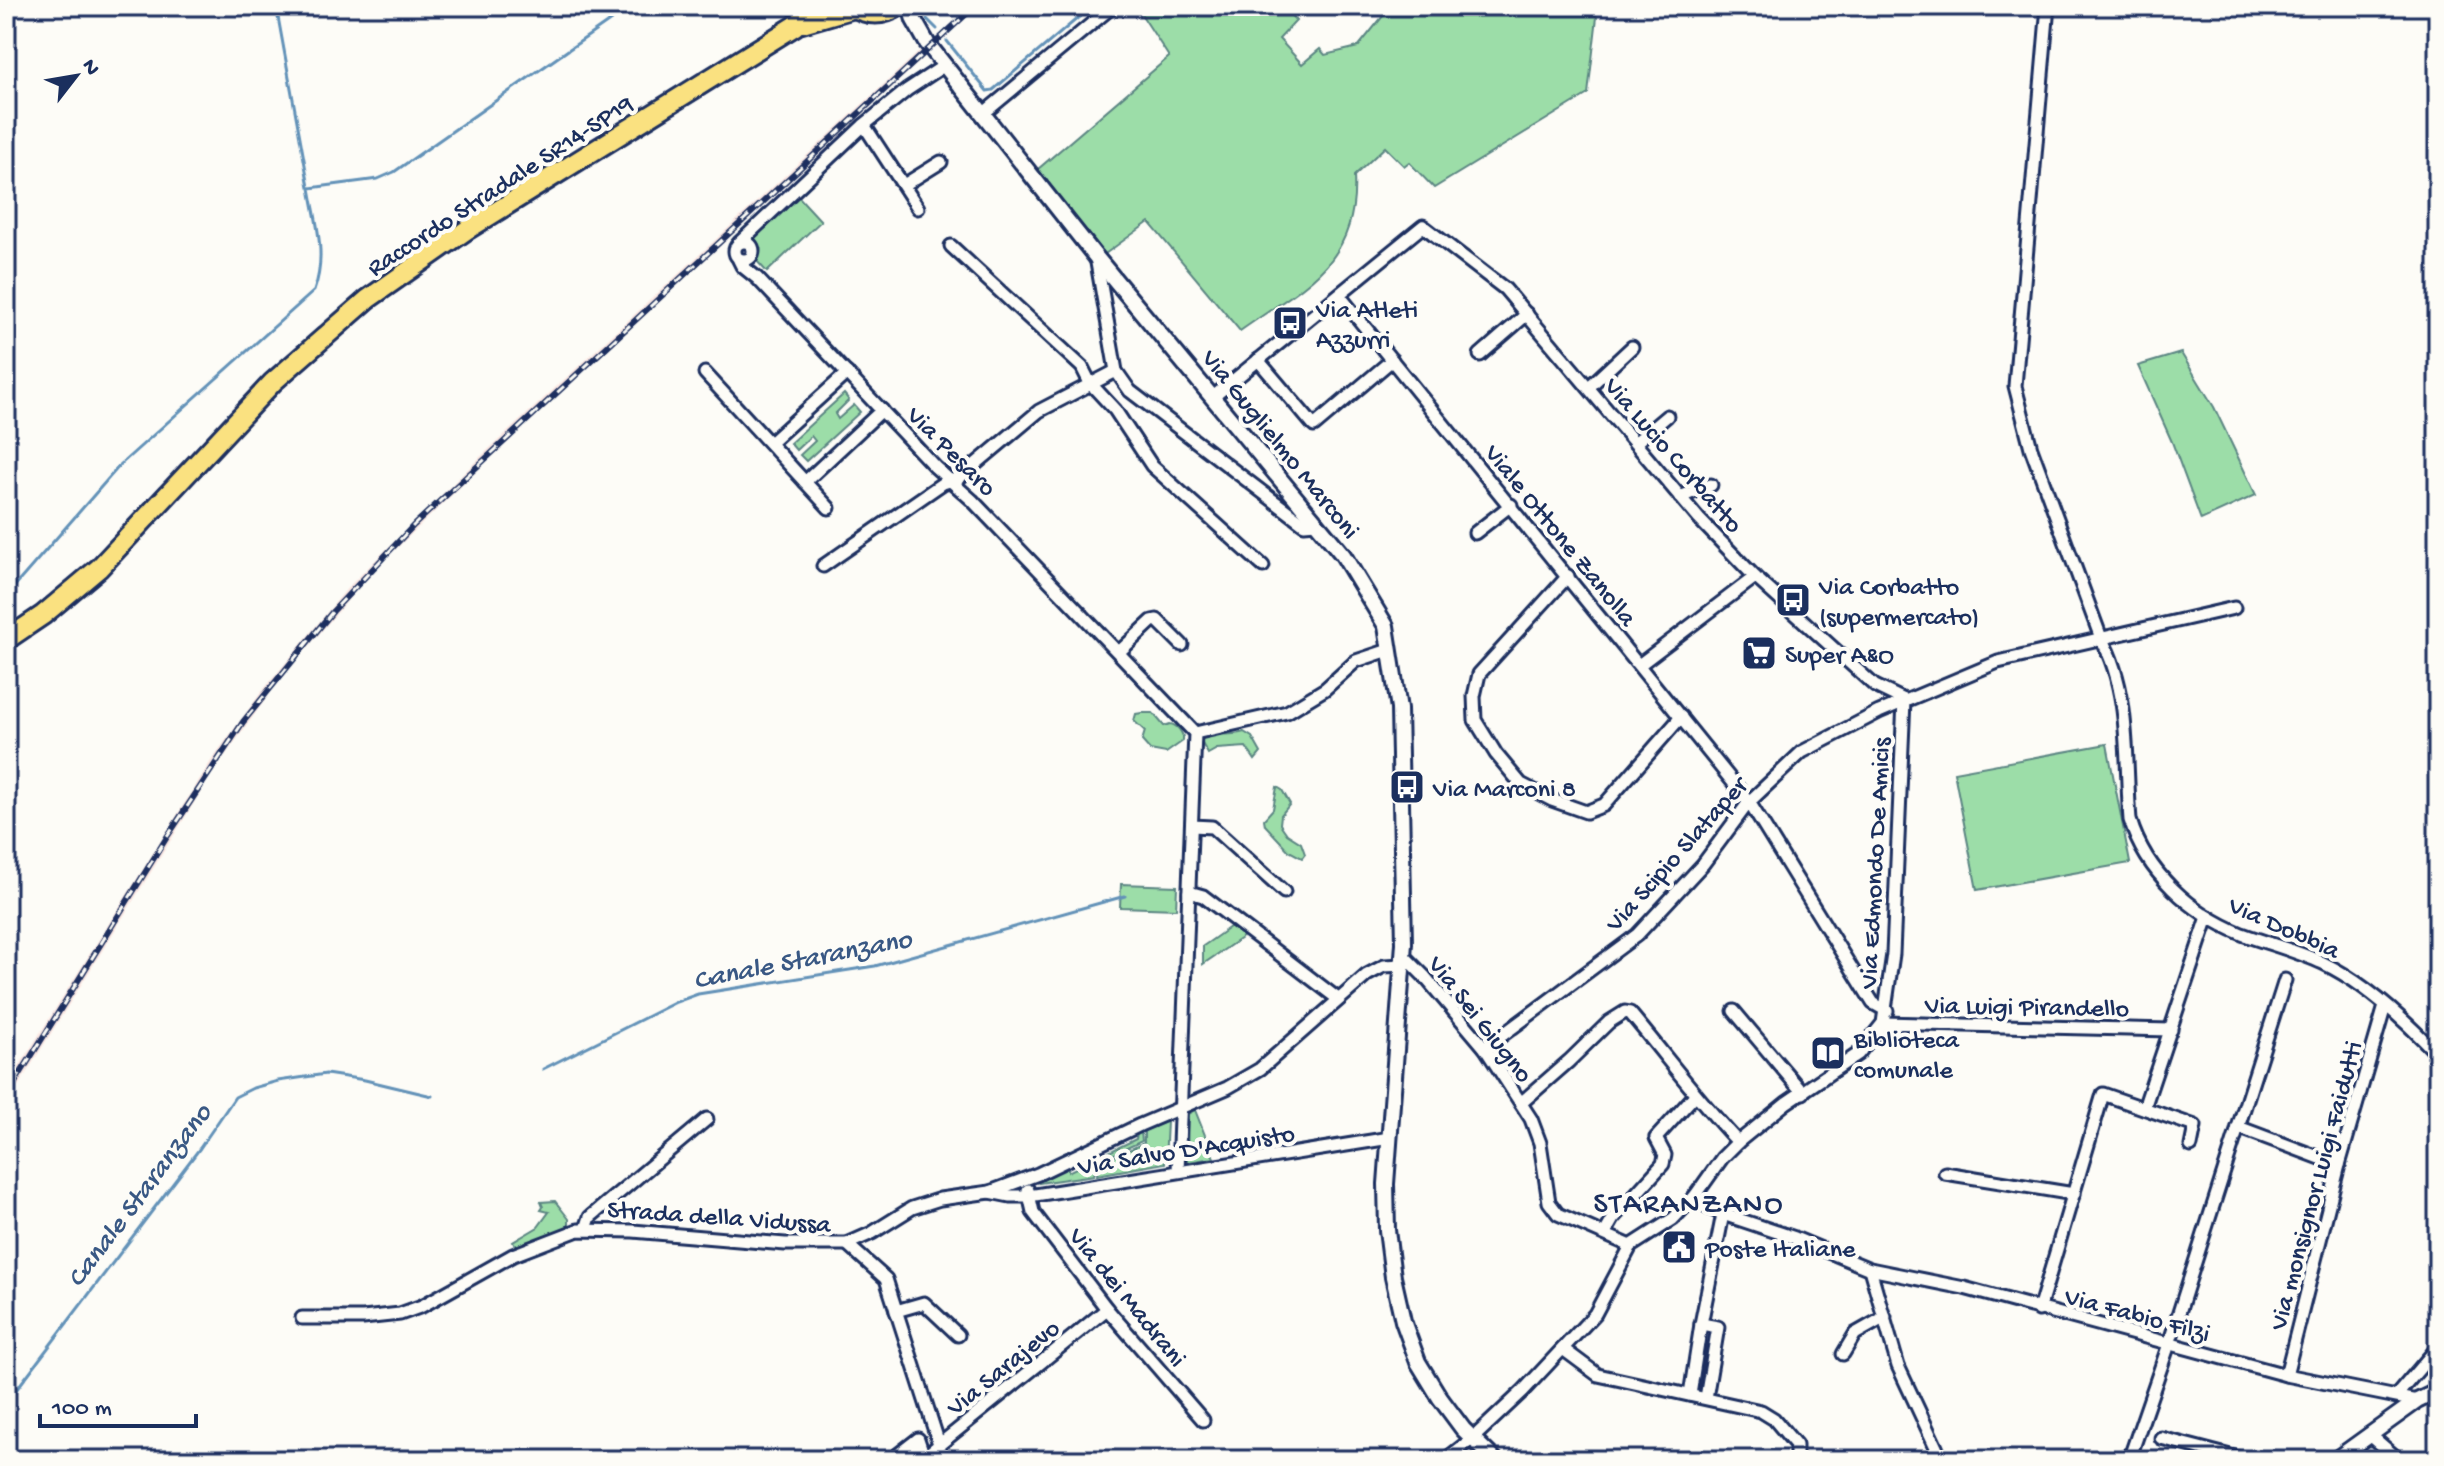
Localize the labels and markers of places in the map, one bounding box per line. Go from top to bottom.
place label: Via Atleti Azzurri [1315,297,1418,358]
bus stop icon: Via Atleti Azzurri [1271,304,1309,342]
place label: Via Corbatto (supermercato) [1818,574,1979,635]
bus stop icon: Via Corbatto (supermercato) [1774,581,1812,619]
supermarket icon: Super A&O [1740,634,1778,672]
place label: Super A&O [1785,642,1894,673]
bus stop icon: Via Marconi 8 [1388,768,1426,806]
place label: Via Marconi 8 [1432,776,1576,807]
place label: Biblioteca comunale [1853,1027,1960,1088]
library icon: Biblioteca comunale [1809,1034,1847,1072]
public building icon: Poste Italiane [1660,1228,1698,1266]
place label: Poste Italiane [1704,1236,1856,1267]

